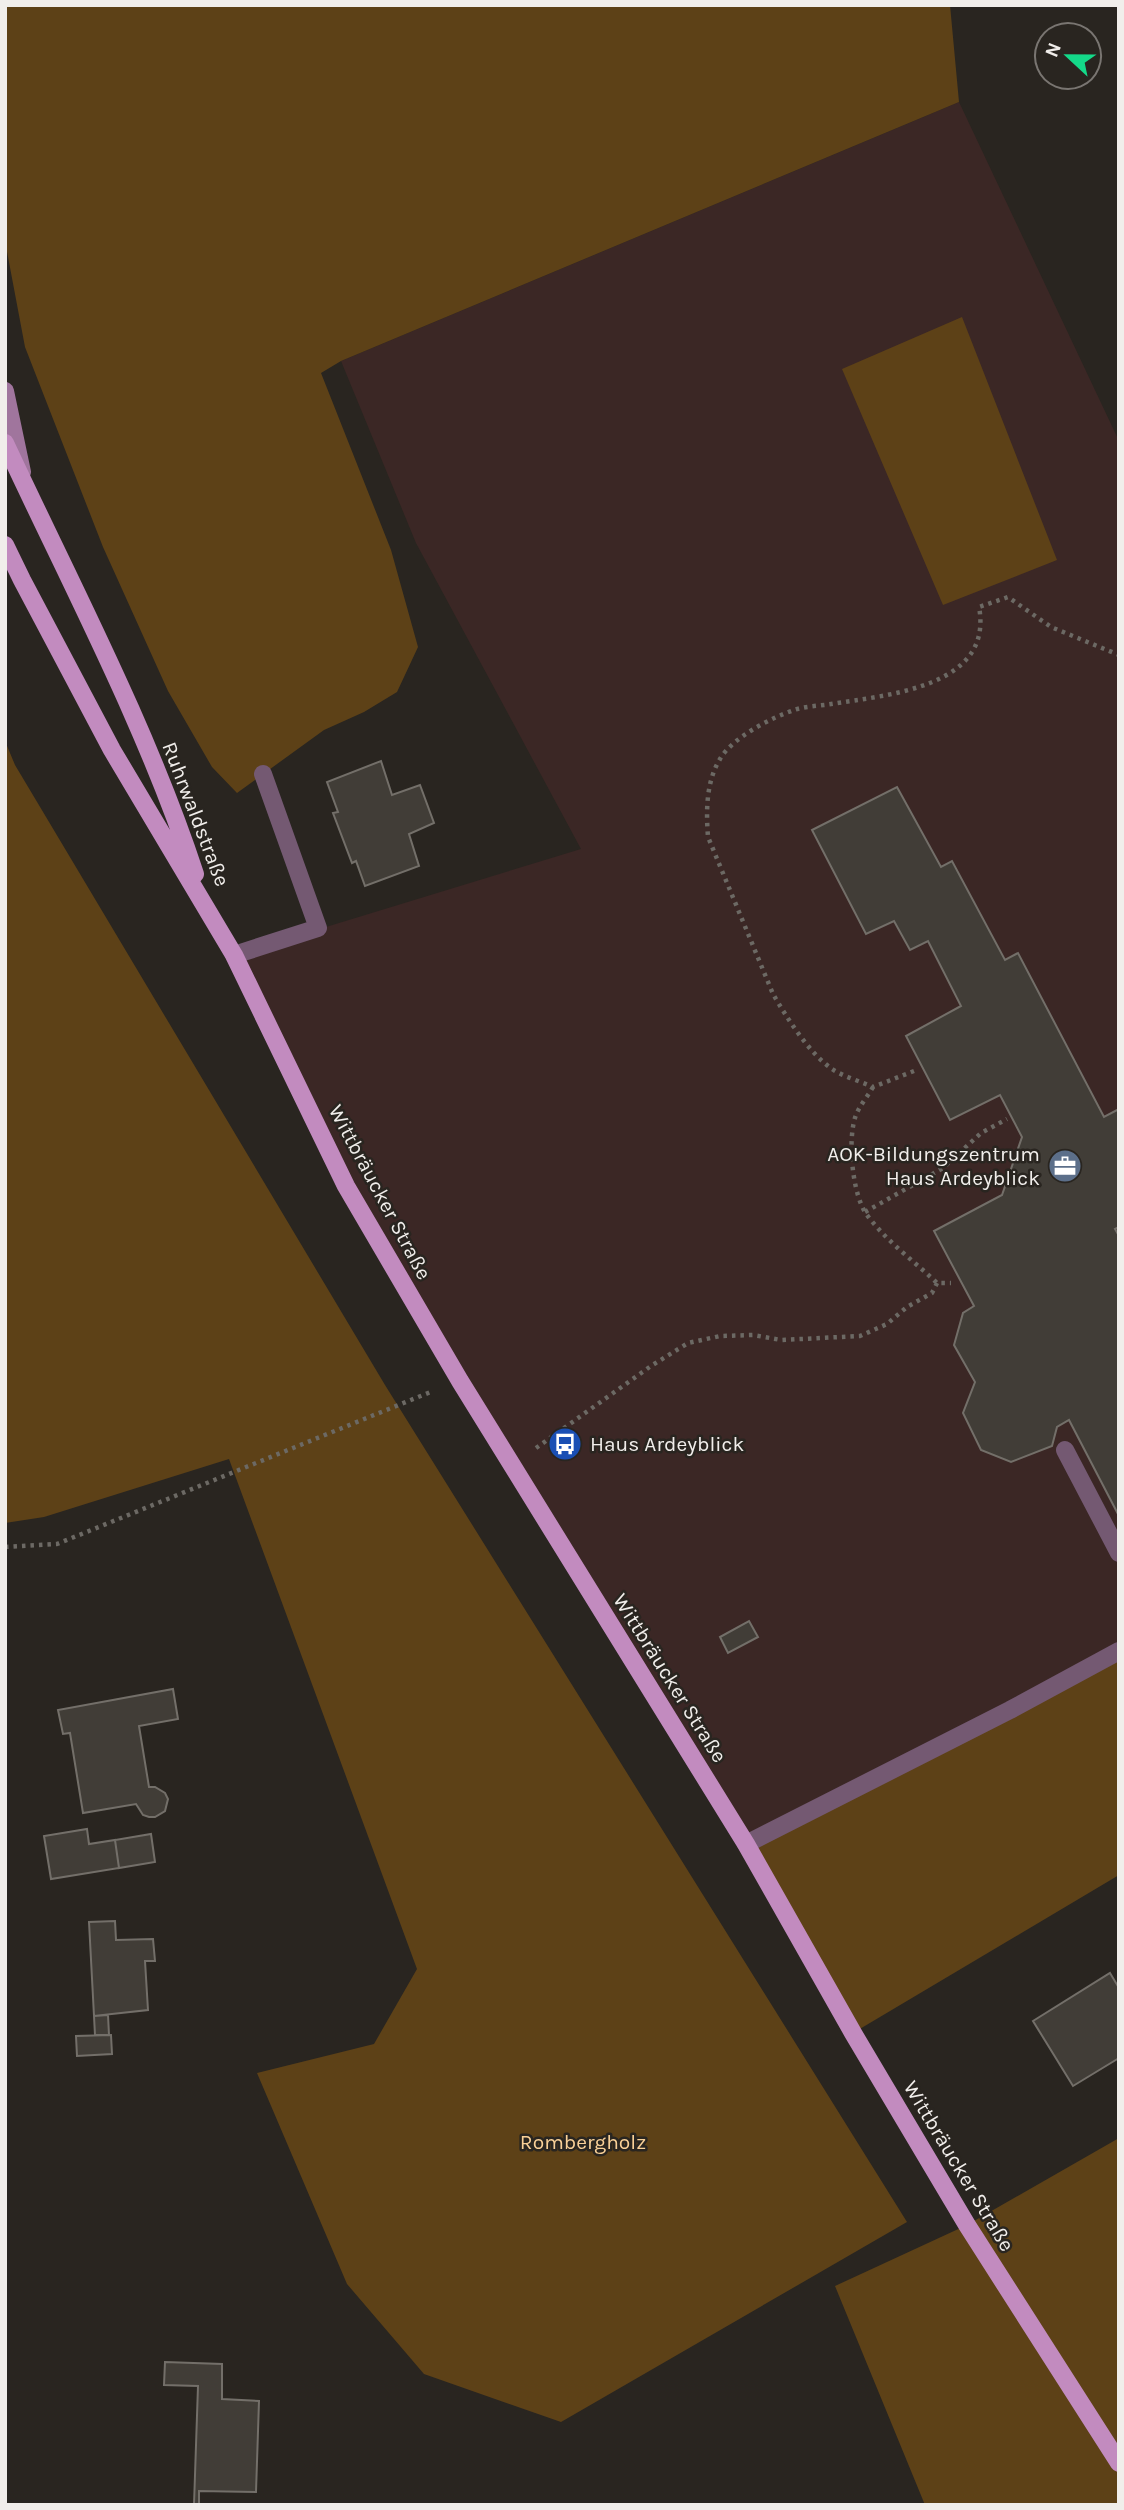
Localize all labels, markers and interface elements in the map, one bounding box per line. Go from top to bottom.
north arrow [1033,21,1103,91]
text: N [1040,40,1066,60]
street label: Ruhrwaldstraße [157,738,235,890]
street label: Wittbräucker Straße [324,1100,436,1284]
place label: AOK-Bildungszentrum Haus Ardeyblick [827,1142,1040,1190]
office icon: AOK-Bildungszentrum Haus Ardeyblick [1046,1147,1084,1185]
bus stop icon: Haus Ardeyblick [546,1425,584,1463]
place label: Haus Ardeyblick [590,1432,744,1456]
street label: Wittbräucker Straße [608,1589,732,1767]
street label: Wittbräucker Straße [899,2076,1019,2256]
park label: Rombergholz [520,2130,646,2154]

